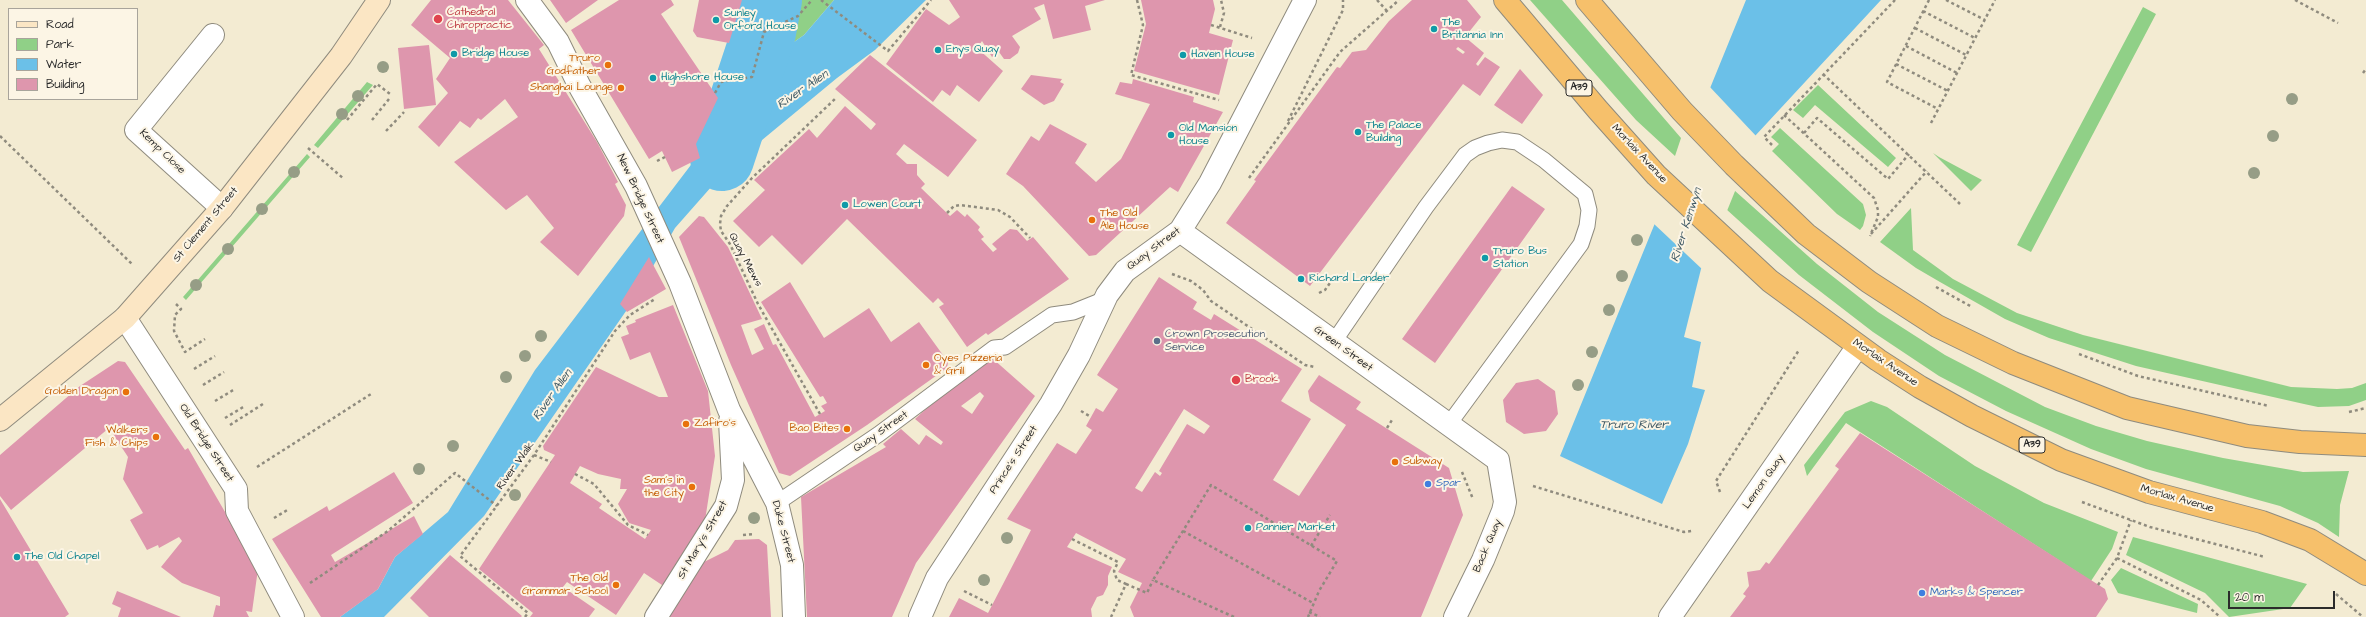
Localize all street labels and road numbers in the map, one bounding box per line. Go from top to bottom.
road number: A39 [1566,80,1592,96]
street label: Morlaix Avenue [1608,122,1670,186]
street label: Kemp Close [136,127,188,177]
street label: New Bridge Street [613,152,667,246]
street label: St Clement Street [171,185,241,265]
street label: Quay Street [1125,225,1183,273]
street label: Quay Mews [725,231,765,289]
street label: Green Street [1311,323,1375,375]
street label: Morlaix Avenue [1850,336,1920,390]
street label: Old Bridge Street [176,402,236,484]
street label: Quay Street [851,408,911,456]
street label: Prince's Street [987,423,1041,497]
road number: A39 [2019,437,2045,453]
street label: River Walk [494,439,538,493]
street label: Lemon Quay [1740,452,1788,512]
street label: Morlaix Avenue [2139,482,2215,516]
street label: St Mary's Street [675,498,731,582]
street label: Duke Street [768,499,798,565]
street label: Back Quay [1471,517,1505,575]

